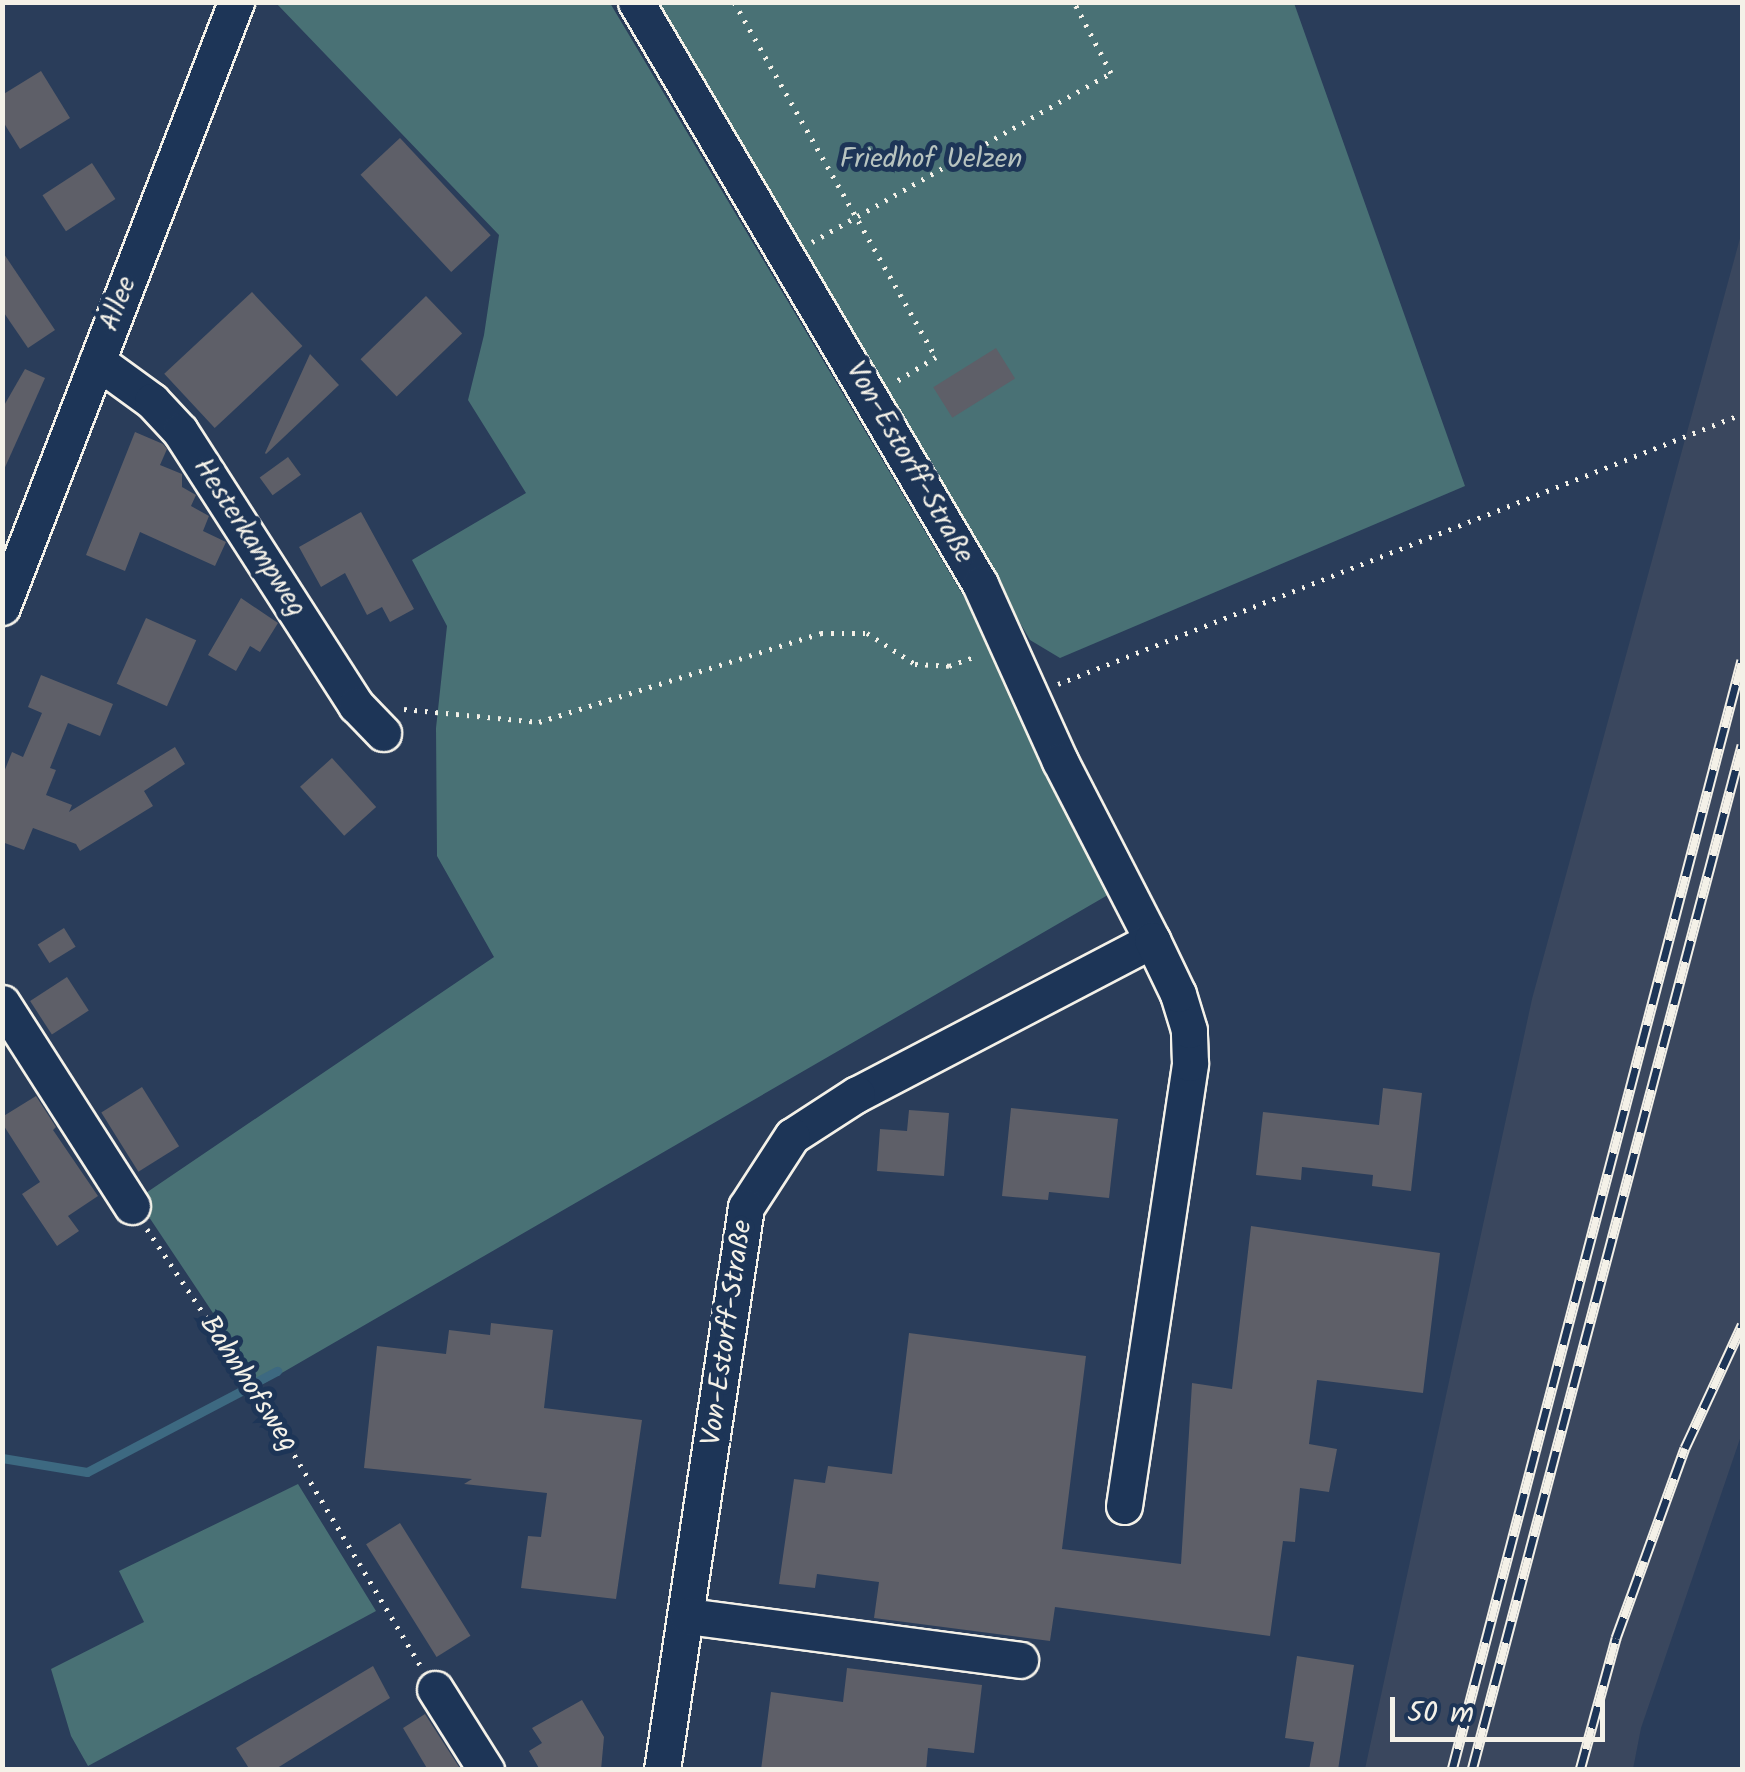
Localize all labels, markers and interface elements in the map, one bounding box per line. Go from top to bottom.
park label: Friedhof Uelzen [840,143,1022,177]
street label: Allee [93,272,145,336]
street label: Von-Estorff-Straße [838,356,980,570]
street label: Hesterkampweg [185,452,313,624]
street label: Von-Estorff-Straße [696,1218,760,1448]
street label: Bahnhofsweg [191,1310,305,1458]
scale bar [1395,1677,1610,1739]
text: 50 m [1407,1690,1474,1738]

